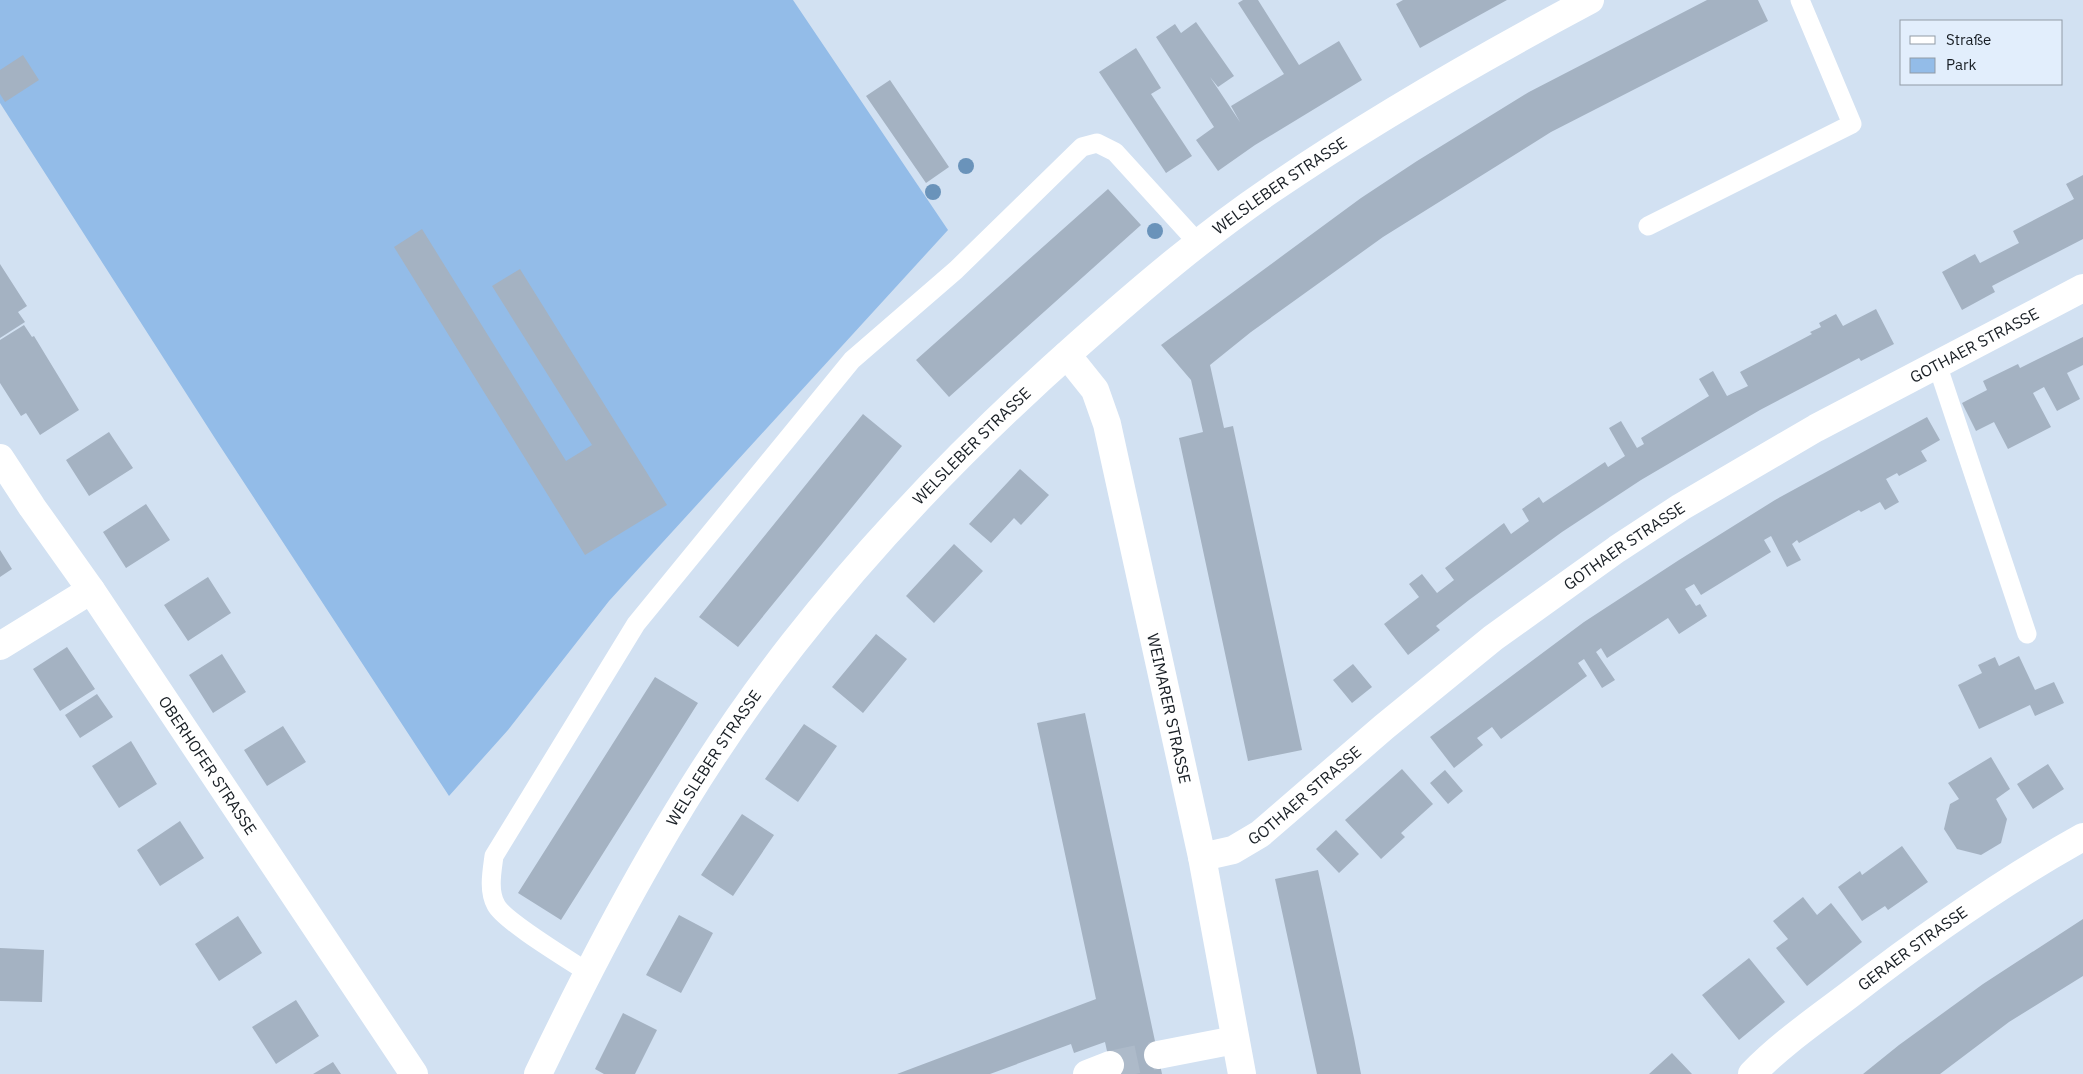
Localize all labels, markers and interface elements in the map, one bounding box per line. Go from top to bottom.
legend [1900,20,2063,85]
text: Straße [1946,30,1991,49]
text: Park [1946,55,1976,74]
street label: WELSLEBER STRASSE [1208,132,1351,238]
street label: GOTHAER STRASSE [1906,303,2042,387]
street label: WELSLEBER STRASSE [908,383,1035,509]
street label: GOTHAER STRASSE [1559,497,1689,594]
street label: WEIMARER STRASSE [1143,631,1196,785]
street label: WELSLEBER STRASSE [662,686,765,829]
street label: OBERHOFER STRASSE [154,692,261,838]
street label: GOTHAER STRASSE [1244,741,1365,849]
street label: GERAER STRASSE [1854,902,1971,995]

